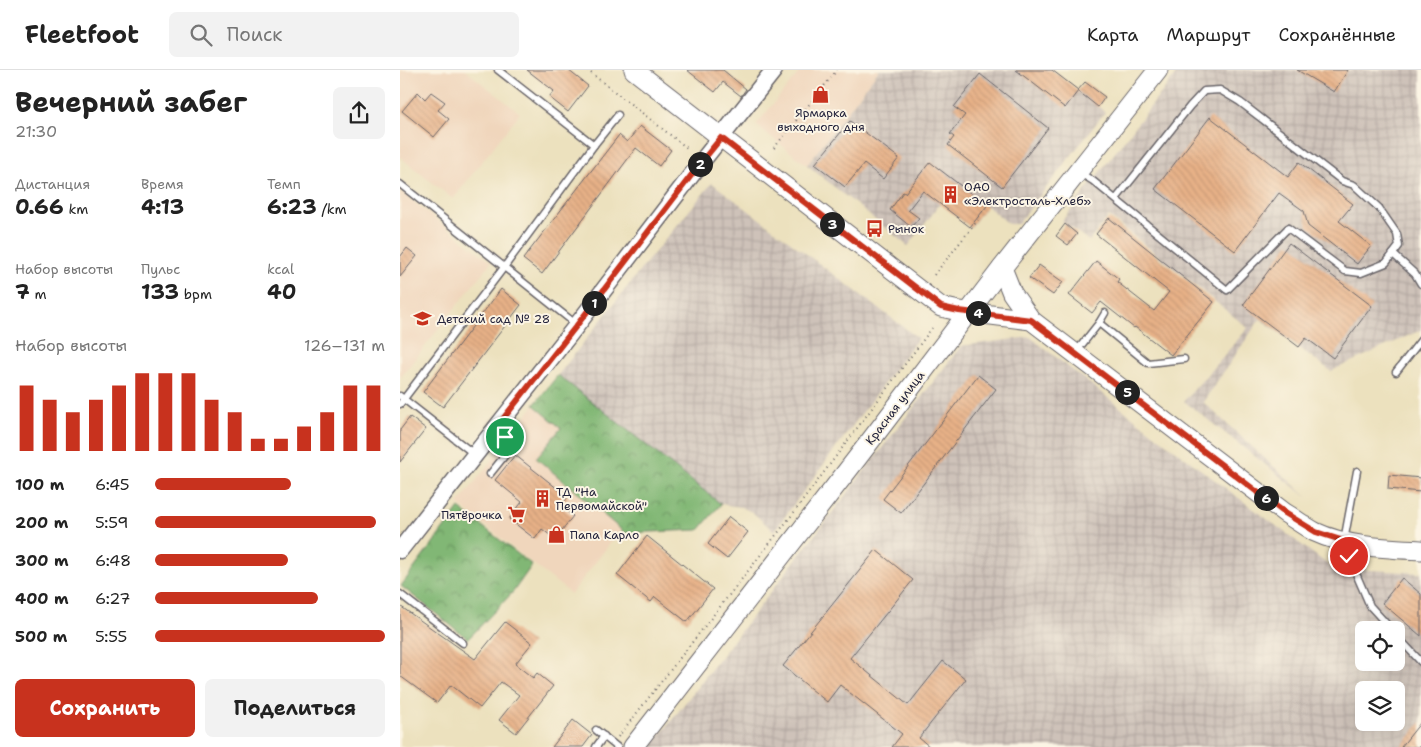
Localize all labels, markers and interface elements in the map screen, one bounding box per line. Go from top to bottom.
search box [169,12,519,57]
text: Fleetfoot [25,19,139,51]
icon: search [187,21,215,49]
text: Поиск [227,22,282,47]
text: Карта [1087,23,1138,47]
text: Маршрут [1166,23,1250,47]
text: Сохранённые [1278,23,1396,47]
text: Вечерний забег [15,83,247,121]
shop icon: Ярмарка выходного дня [811,84,831,104]
button: share [333,87,385,139]
place label: Ярмарка выходного дня [777,105,865,135]
text: 21:30 [15,121,57,142]
pin: 2 [688,152,712,176]
text: 2 [696,155,705,173]
text: Дистанция [15,175,90,193]
text: Время [141,175,184,193]
text: Темп [267,175,301,193]
place label: ОАО «Электросталь-Хлеб» [964,179,1092,209]
building icon: ОАО «Электросталь-Хлеб» [940,184,960,204]
text: 0.66 [15,193,64,221]
text: 4:13 [141,193,184,221]
text: 6:23 [267,193,317,221]
text: km [64,200,88,218]
text: /km [317,200,346,218]
pin: 3 [820,212,844,236]
text: 3 [828,215,837,233]
bus stop icon: Рынок [864,219,884,239]
place label: Рынок [888,221,925,237]
text: Набор высоты [15,260,113,278]
text: Пульс [141,260,180,278]
text: kcal [267,260,294,278]
text: 7 [15,278,30,306]
text: 133 [141,278,179,306]
text: 40 [267,278,296,306]
text: m [30,285,47,303]
text: bpm [179,285,212,303]
pin: 1 [582,290,606,316]
text: 1 [591,294,598,312]
pin: 4 [966,300,990,326]
text: 4 [974,304,983,322]
school or university icon: Детский сад № 28 [413,309,433,329]
place label: Детский сад № 28 [437,311,550,327]
text: Набор высоты [15,335,127,356]
text: 126–131 m [304,335,385,356]
street label: Красная улица [862,367,928,448]
pin: 5 [1114,380,1140,404]
text: 5 [1123,383,1132,401]
pin [484,416,526,458]
icon: arrive [491,423,519,451]
text: 100 m [15,474,64,495]
text: 6:45 [95,474,130,495]
place label: ТД "На Первомайской" [556,484,647,514]
pin: 6 [1254,486,1278,510]
building icon: ТД "На Первомайской" [532,489,552,509]
text: 6 [1262,489,1271,507]
supermarket icon: Пятёрочка [506,505,526,525]
place label: Пятёрочка [441,507,503,523]
text: 200 m [15,512,68,533]
text: 5:59 [95,512,129,533]
shop icon: Папа Карло [546,525,566,545]
place label: Папа Карло [570,527,639,543]
pin [1328,535,1370,577]
icon: check [1335,542,1363,570]
text: 300 m [15,550,69,571]
text: 6:48 [95,550,131,571]
text: 400 m [15,588,69,609]
text: 6:27 [95,588,130,609]
map controls [1355,621,1405,731]
button: locate [1355,621,1405,671]
text: 500 m [15,626,67,647]
text: 5:55 [95,626,127,647]
button: Сохранить [15,679,195,737]
button: Поделиться [205,679,385,737]
button: layers [1355,681,1405,731]

